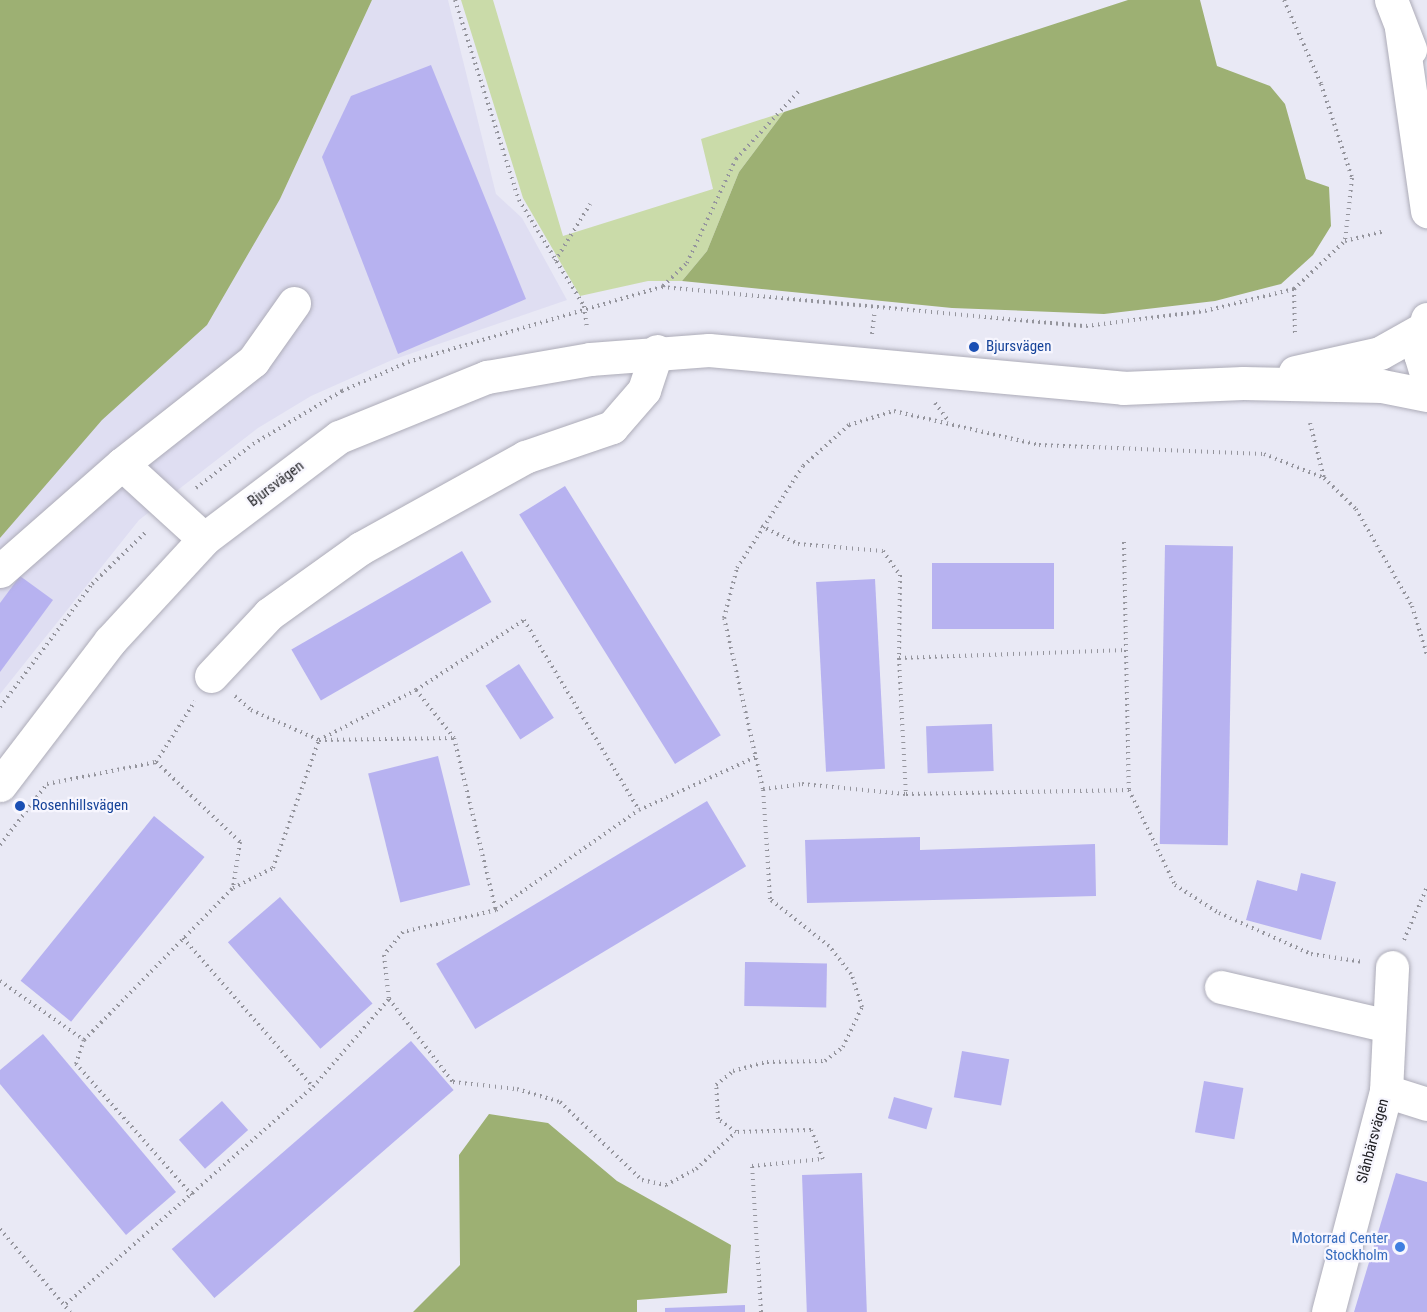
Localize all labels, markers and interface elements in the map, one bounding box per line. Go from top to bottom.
place label: Bjursvägen [986,338,1051,356]
marker: Bjursvägen [967,340,981,354]
street label: Bjursvägen [244,457,308,511]
place label: Rosenhillsvägen [32,797,128,815]
marker: Rosenhillsvägen [13,799,27,813]
street label: Slånbärsvägen [1353,1097,1393,1185]
place label: Motorrad Center Stockholm [1292,1229,1388,1264]
marker: Motorrad Center Stockholm [1393,1240,1407,1254]

